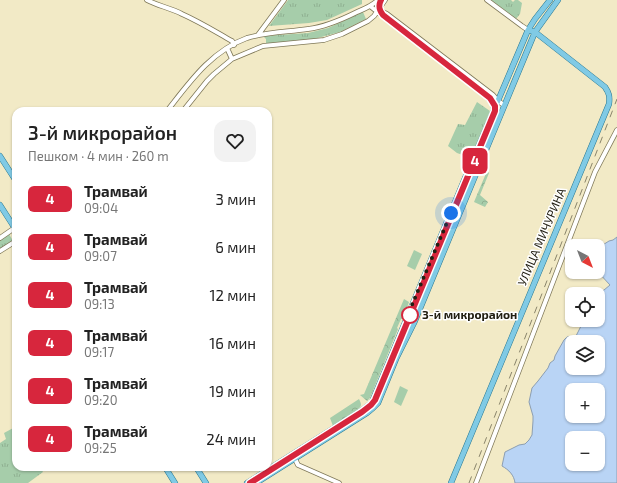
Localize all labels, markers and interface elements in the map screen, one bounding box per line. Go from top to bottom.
button: heart [214,120,256,162]
text: 3-й микрорайон [28,121,177,144]
text: Пешком · 4 мин · 260 m [28,148,169,164]
line badge: 4 [462,148,488,174]
text: 4 [471,152,479,169]
text: Трамвай [84,182,148,200]
street label: УЛИЦА МИЧУРИНА [514,185,568,288]
text: 4 [46,190,54,207]
text: 3 мин [216,190,256,208]
text: 09:04 [84,200,118,216]
your location [441,203,461,223]
text: Трамвай [84,230,148,248]
text: 4 [46,238,54,255]
text: 6 мин [215,238,256,256]
north arrow [565,239,605,279]
map controls [565,239,605,471]
text: 09:07 [84,248,117,264]
text: Трамвай [84,278,148,296]
text: 4 [46,286,54,303]
text: 12 мин [209,286,256,304]
button: locate [565,287,605,327]
text: 09:13 [84,296,115,312]
marker: 3-й микрорайон [401,306,419,324]
place label: 3-й микрорайон [422,307,517,321]
text: Трамвай [84,326,148,344]
text: 4 [46,334,54,351]
text: 16 мин [209,334,256,352]
button: layers [565,335,605,375]
text: 09:17 [84,344,114,360]
text: Трамвай [84,374,148,392]
text: 4 [46,382,54,399]
text: 19 мин [209,382,256,400]
button: + [565,383,605,423]
text: 09:20 [84,392,118,408]
text: Трамвай [84,422,148,440]
text: 4 [46,430,54,447]
text: 24 мин [206,430,256,448]
button: − [565,431,605,471]
text: 09:25 [84,440,117,456]

